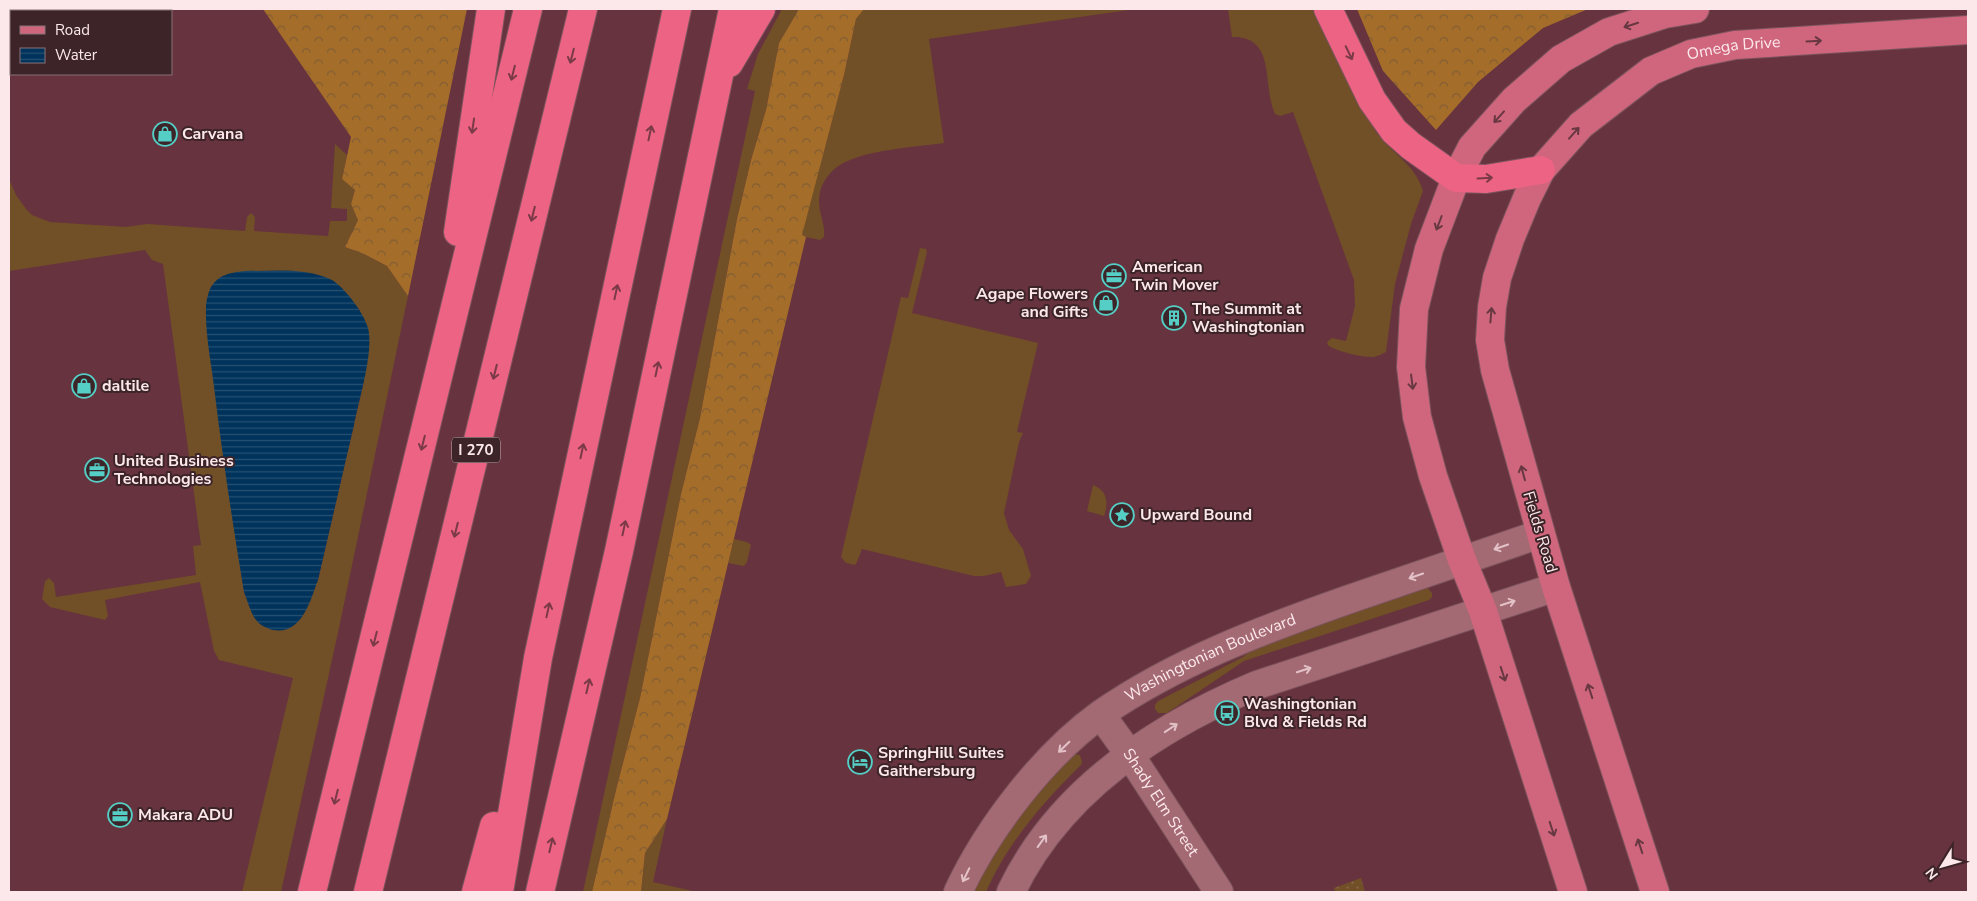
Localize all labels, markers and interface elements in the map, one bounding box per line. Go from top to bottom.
legend [10,10,172,75]
text: Road [55,20,90,40]
one-way arrow [1623,21,1639,31]
street label: Omega Drive [1685,31,1781,66]
one-way arrow [1806,36,1822,45]
text: Water [55,45,98,65]
one-way arrow [1345,45,1354,60]
one-way arrow [567,48,576,64]
one-way arrow [508,65,517,81]
one-way arrow [1493,110,1505,123]
one-way arrow [468,118,478,134]
shop icon: Carvana [152,121,178,147]
place label: Carvana [182,123,243,145]
one-way arrow [646,126,655,142]
one-way arrow [1568,127,1579,140]
one-way arrow [1477,174,1493,183]
one-way arrow [528,205,537,221]
one-way arrow [1434,215,1443,231]
place label: American Twin Mover [1132,256,1219,296]
office icon: American Twin Mover [1101,263,1127,289]
place label: Agape Flowers and Gifts [976,283,1088,323]
one-way arrow [612,285,621,301]
shop icon: Agape Flowers and Gifts [1093,290,1119,316]
place label: The Summit at Washingtonian [1192,298,1305,338]
building icon: The Summit at Washingtonian [1161,305,1187,331]
one-way arrow [1487,308,1496,324]
one-way arrow [653,361,662,377]
one-way arrow [490,363,499,379]
shop icon: daltile [71,373,97,399]
one-way arrow [1408,374,1418,390]
place label: daltile [102,375,149,397]
one-way arrow [418,434,427,450]
road number: I 270 [452,438,500,462]
one-way arrow [578,444,587,460]
place label: United Business Technologies [114,450,234,490]
office icon: United Business Technologies [84,457,110,483]
one-way arrow [1518,466,1527,482]
street label: Fields Road [1517,489,1563,575]
place icon: Upward Bound [1109,502,1135,528]
place label: Upward Bound [1140,504,1252,526]
one-way arrow [619,520,629,536]
one-way arrow [451,521,460,537]
one-way arrow [1494,543,1510,552]
one-way arrow [1409,572,1424,581]
one-way arrow [1500,598,1515,607]
one-way arrow [544,603,553,619]
street label: Washingtonian Boulevard [1121,608,1299,707]
one-way arrow [370,631,379,647]
one-way arrow [1295,665,1311,674]
one-way arrow [1498,666,1508,682]
one-way arrow [583,679,593,695]
one-way arrow [1585,684,1594,700]
place label: Washingtonian Blvd & Fields Rd [1244,693,1367,733]
bus stop icon: Washingtonian Blvd & Fields Rd [1214,700,1240,726]
one-way arrow [1163,723,1177,733]
one-way arrow [1058,741,1071,753]
place label: SpringHill Suites Gaithersburg [878,742,1004,782]
street label: Shady Elm Street [1118,744,1204,861]
hotel icon: SpringHill Suites Gaithersburg [847,749,873,775]
one-way arrow [331,789,340,805]
office icon: Makara ADU [107,802,133,828]
place label: Makara ADU [138,804,233,826]
one-way arrow [1548,821,1557,837]
one-way arrow [1037,834,1047,848]
one-way arrow [547,837,556,853]
one-way arrow [1635,839,1644,854]
north arrow [1917,841,1967,891]
text: N [1921,864,1943,883]
one-way arrow [961,868,971,883]

